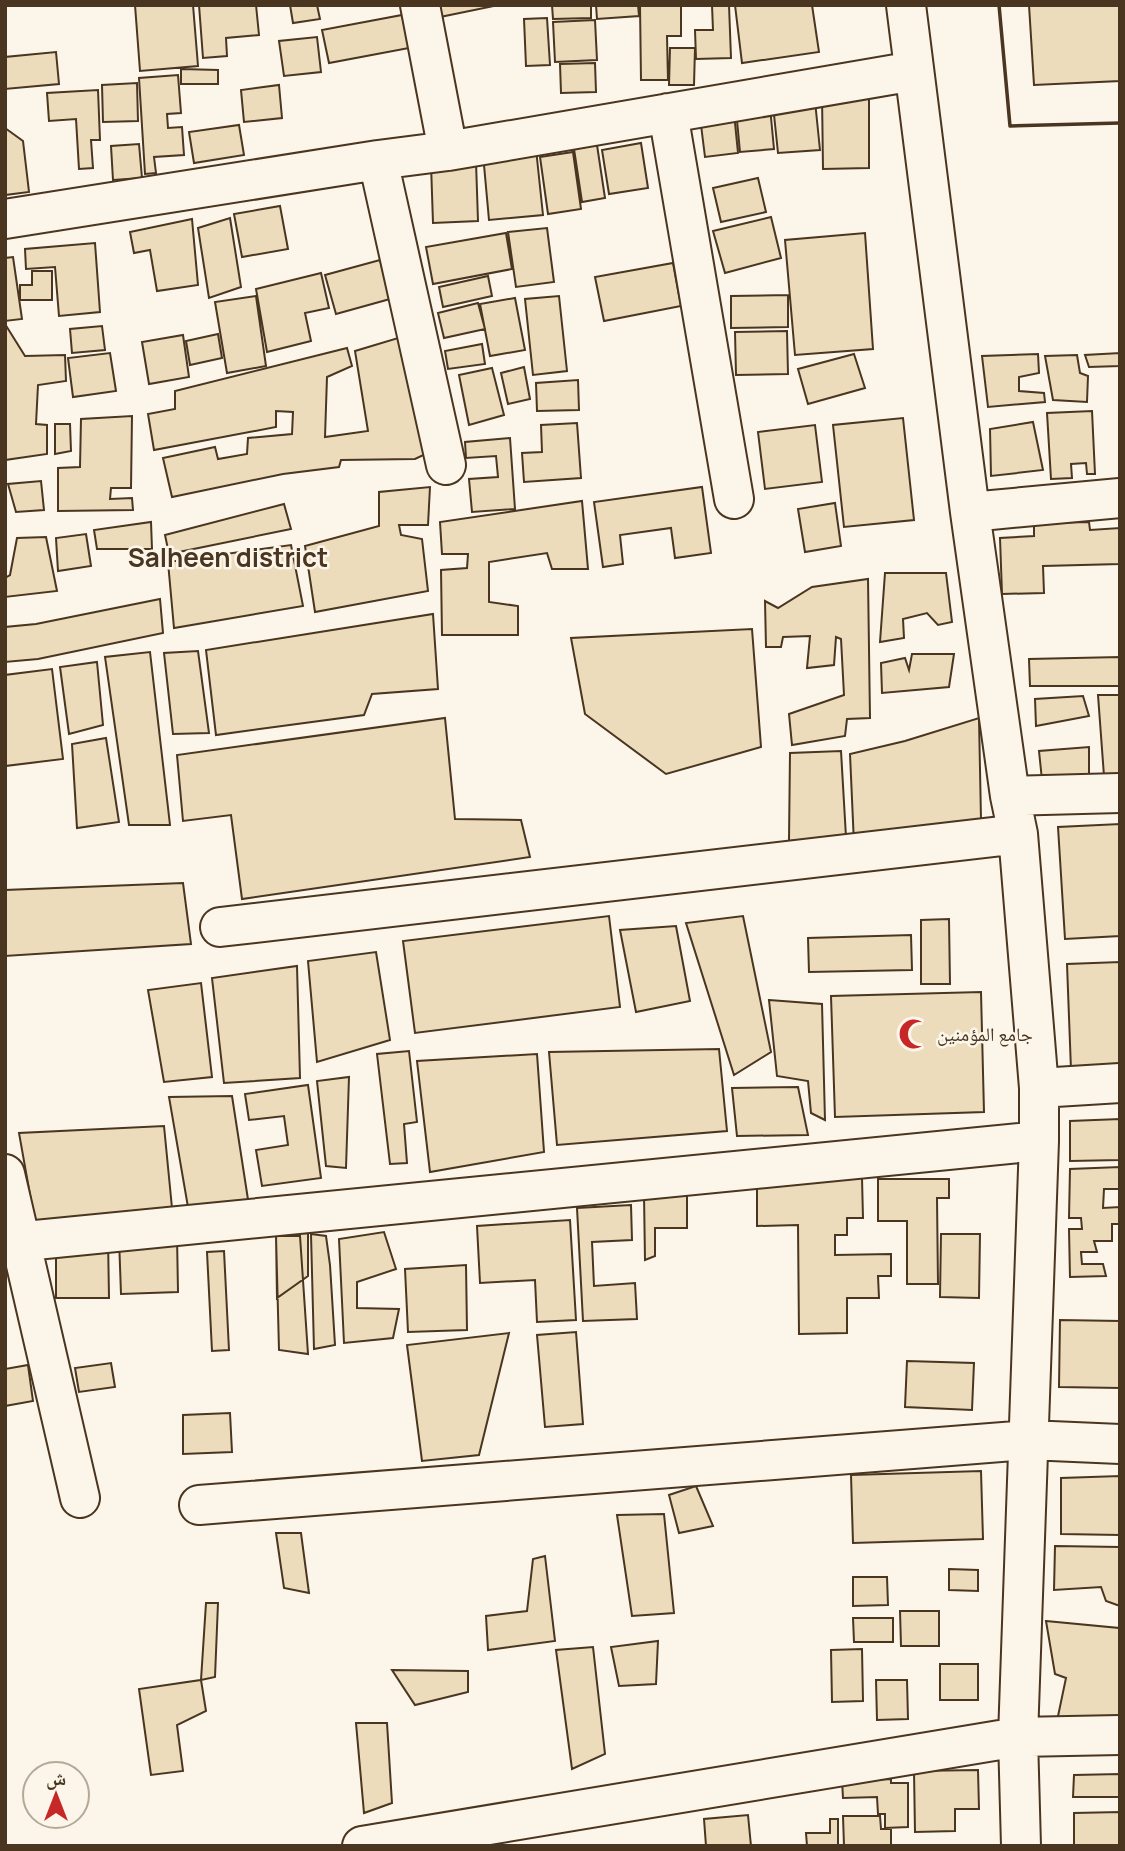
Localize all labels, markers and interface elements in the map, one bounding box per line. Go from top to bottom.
district label: Salheen district [128,539,328,575]
mosque icon: جامع المؤمنين [897,1017,931,1051]
place label: جامع المؤمنين [937,1021,1033,1047]
north arrow [21,1760,91,1830]
text: ش [46,1765,66,1791]

